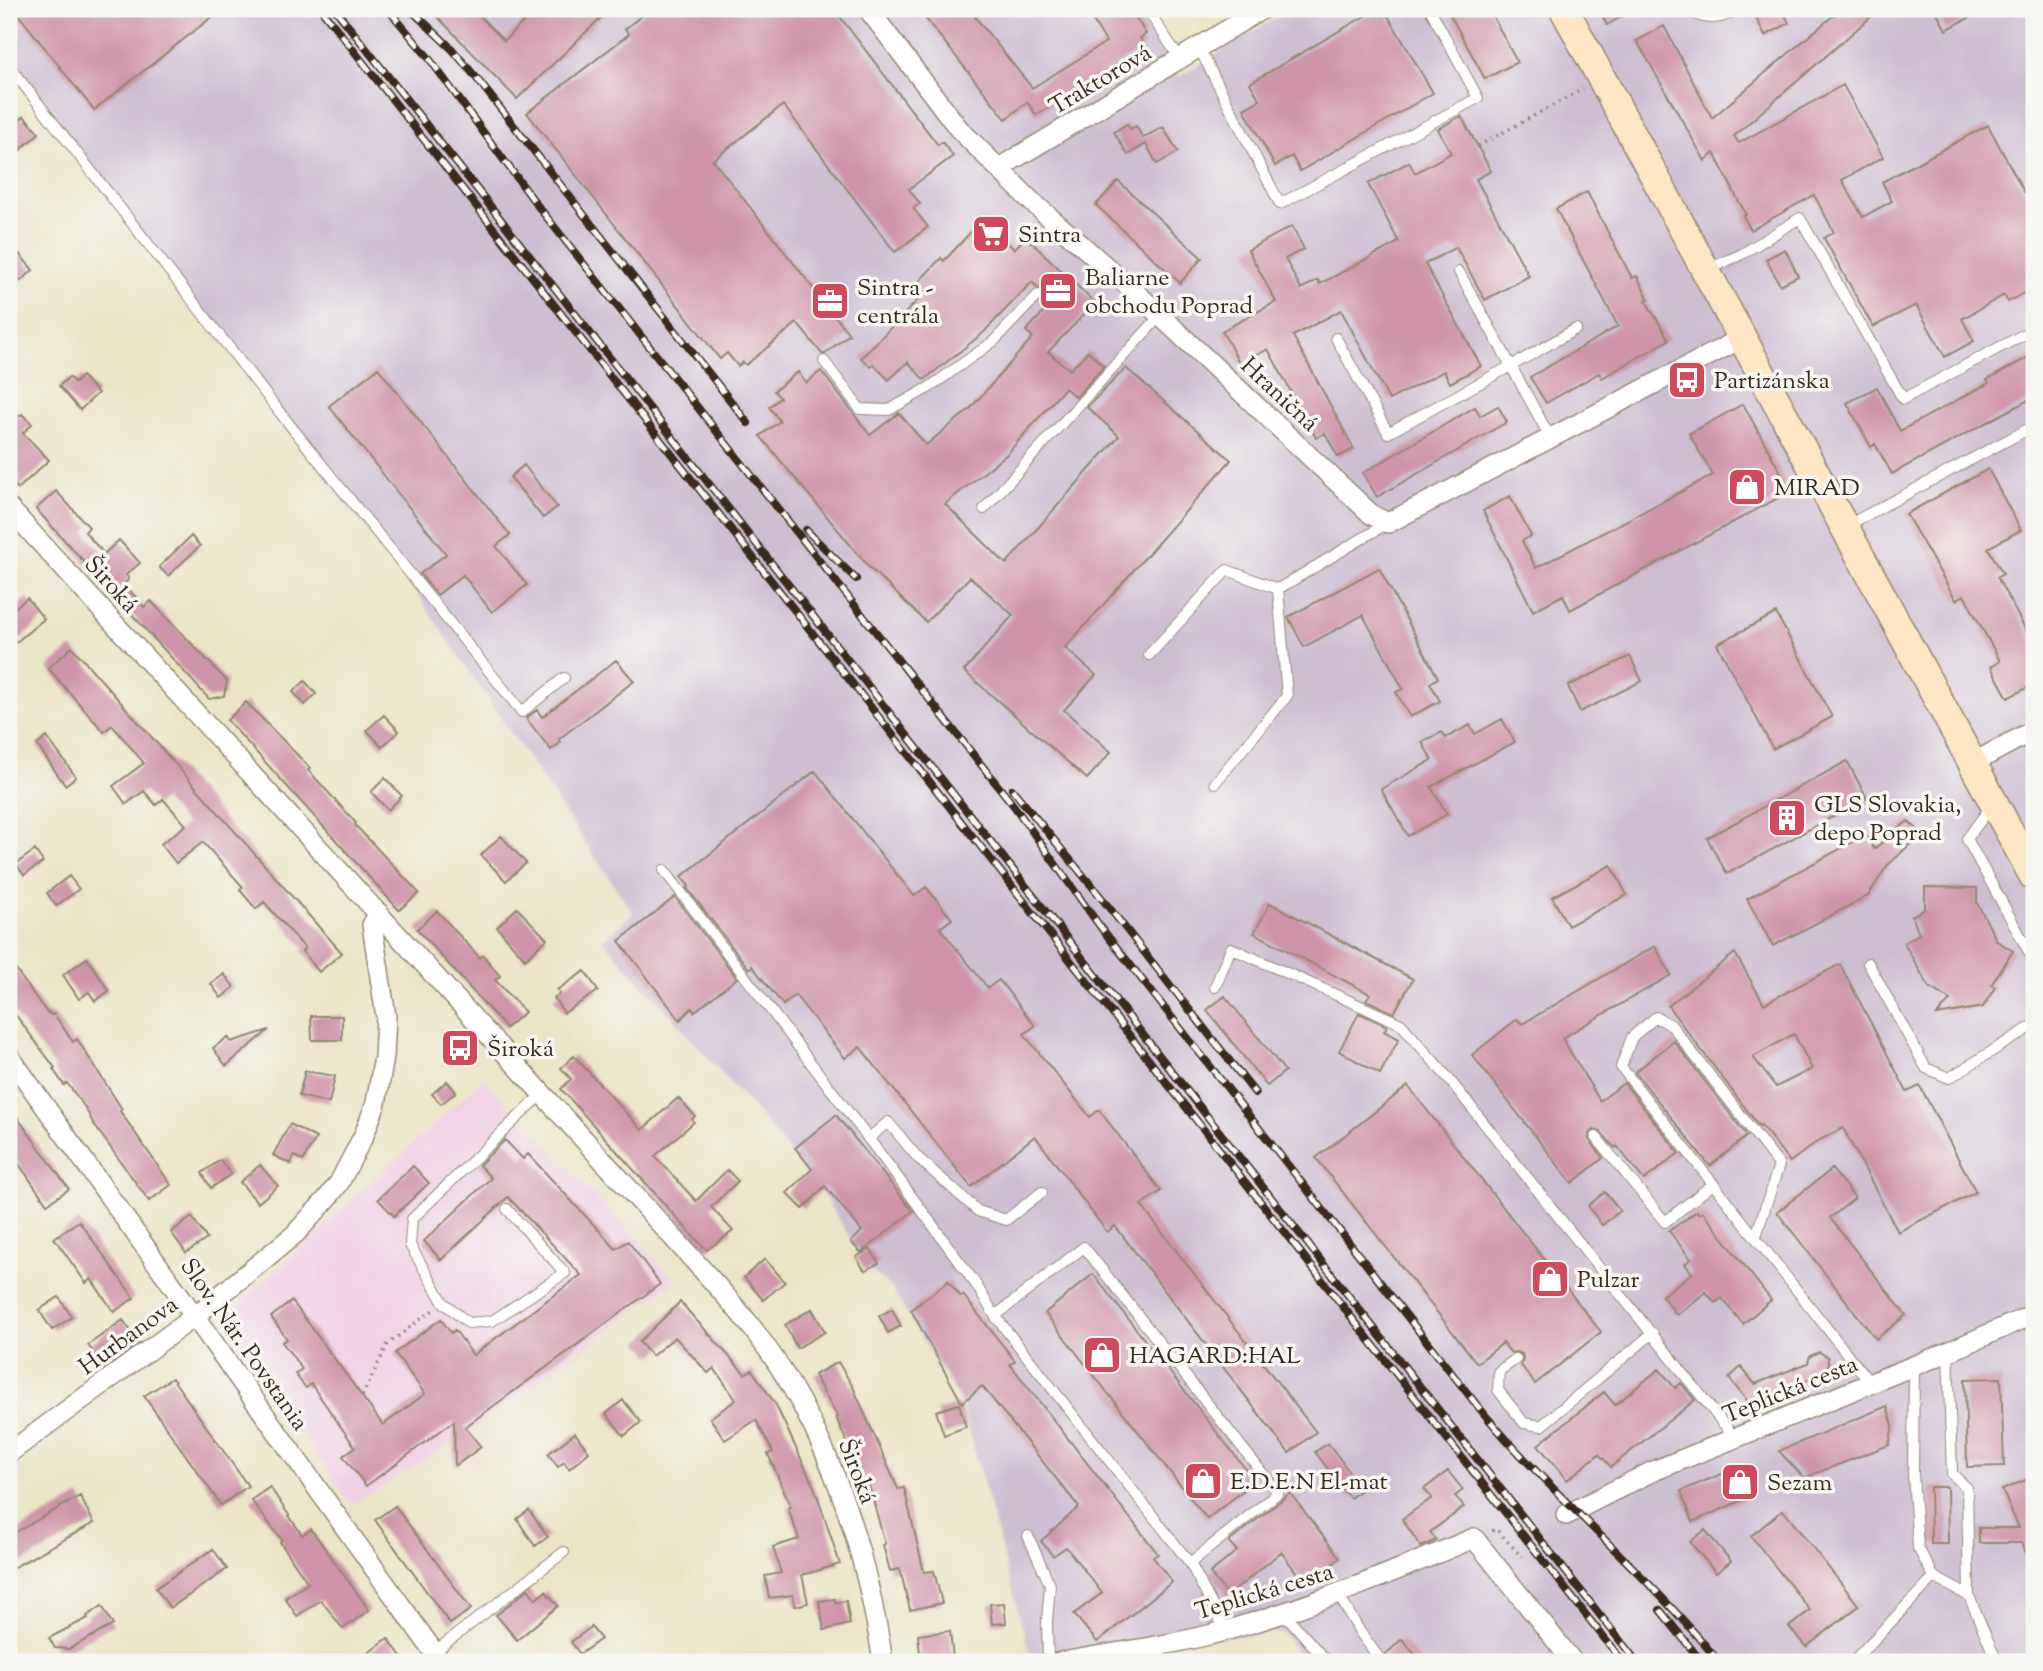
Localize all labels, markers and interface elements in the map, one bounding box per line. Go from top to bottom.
street label: Traktorová [1043,37,1159,125]
supermarket icon: Sintra [970,213,1012,255]
place label: Sintra [1018,219,1081,253]
place label: Baliarne obchodu Poprad [1085,262,1253,324]
office icon: Baliarne obchodu Poprad [1037,270,1079,312]
place label: Sintra - centrála [857,272,939,334]
office icon: Sintra - centrála [809,280,851,322]
street label: Hraničná [1232,350,1325,441]
bus stop icon: Partizánska [1666,359,1708,401]
place label: Partizánska [1714,365,1830,399]
shop icon: MIRAD [1726,466,1768,508]
place label: MIRAD [1774,472,1860,506]
street label: Široká [75,549,146,622]
place label: GLS Slovakia, depo Poprad [1814,789,1961,851]
building icon: GLS Slovakia, depo Poprad [1766,797,1808,839]
bus stop icon: Široká [439,1027,481,1069]
place label: Široká [487,1033,554,1067]
street label: Slov. Nár. Povstania [171,1252,316,1438]
shop icon: Pulzar [1529,1258,1571,1300]
place label: Pulzar [1577,1264,1640,1298]
street label: Hurbanova [72,1289,186,1384]
shop icon: HAGARD:HAL [1081,1334,1123,1376]
place label: HAGARD:HAL [1129,1340,1301,1374]
street label: Teplická cesta [1718,1348,1863,1433]
street label: Široká [828,1434,884,1509]
shop icon: E.D.E.N El-mat [1182,1460,1224,1502]
shop icon: Sezam [1719,1461,1761,1503]
place label: E.D.E.N El-mat [1230,1466,1388,1500]
place label: Sezam [1767,1467,1833,1501]
street label: Teplická cesta [1191,1556,1338,1630]

